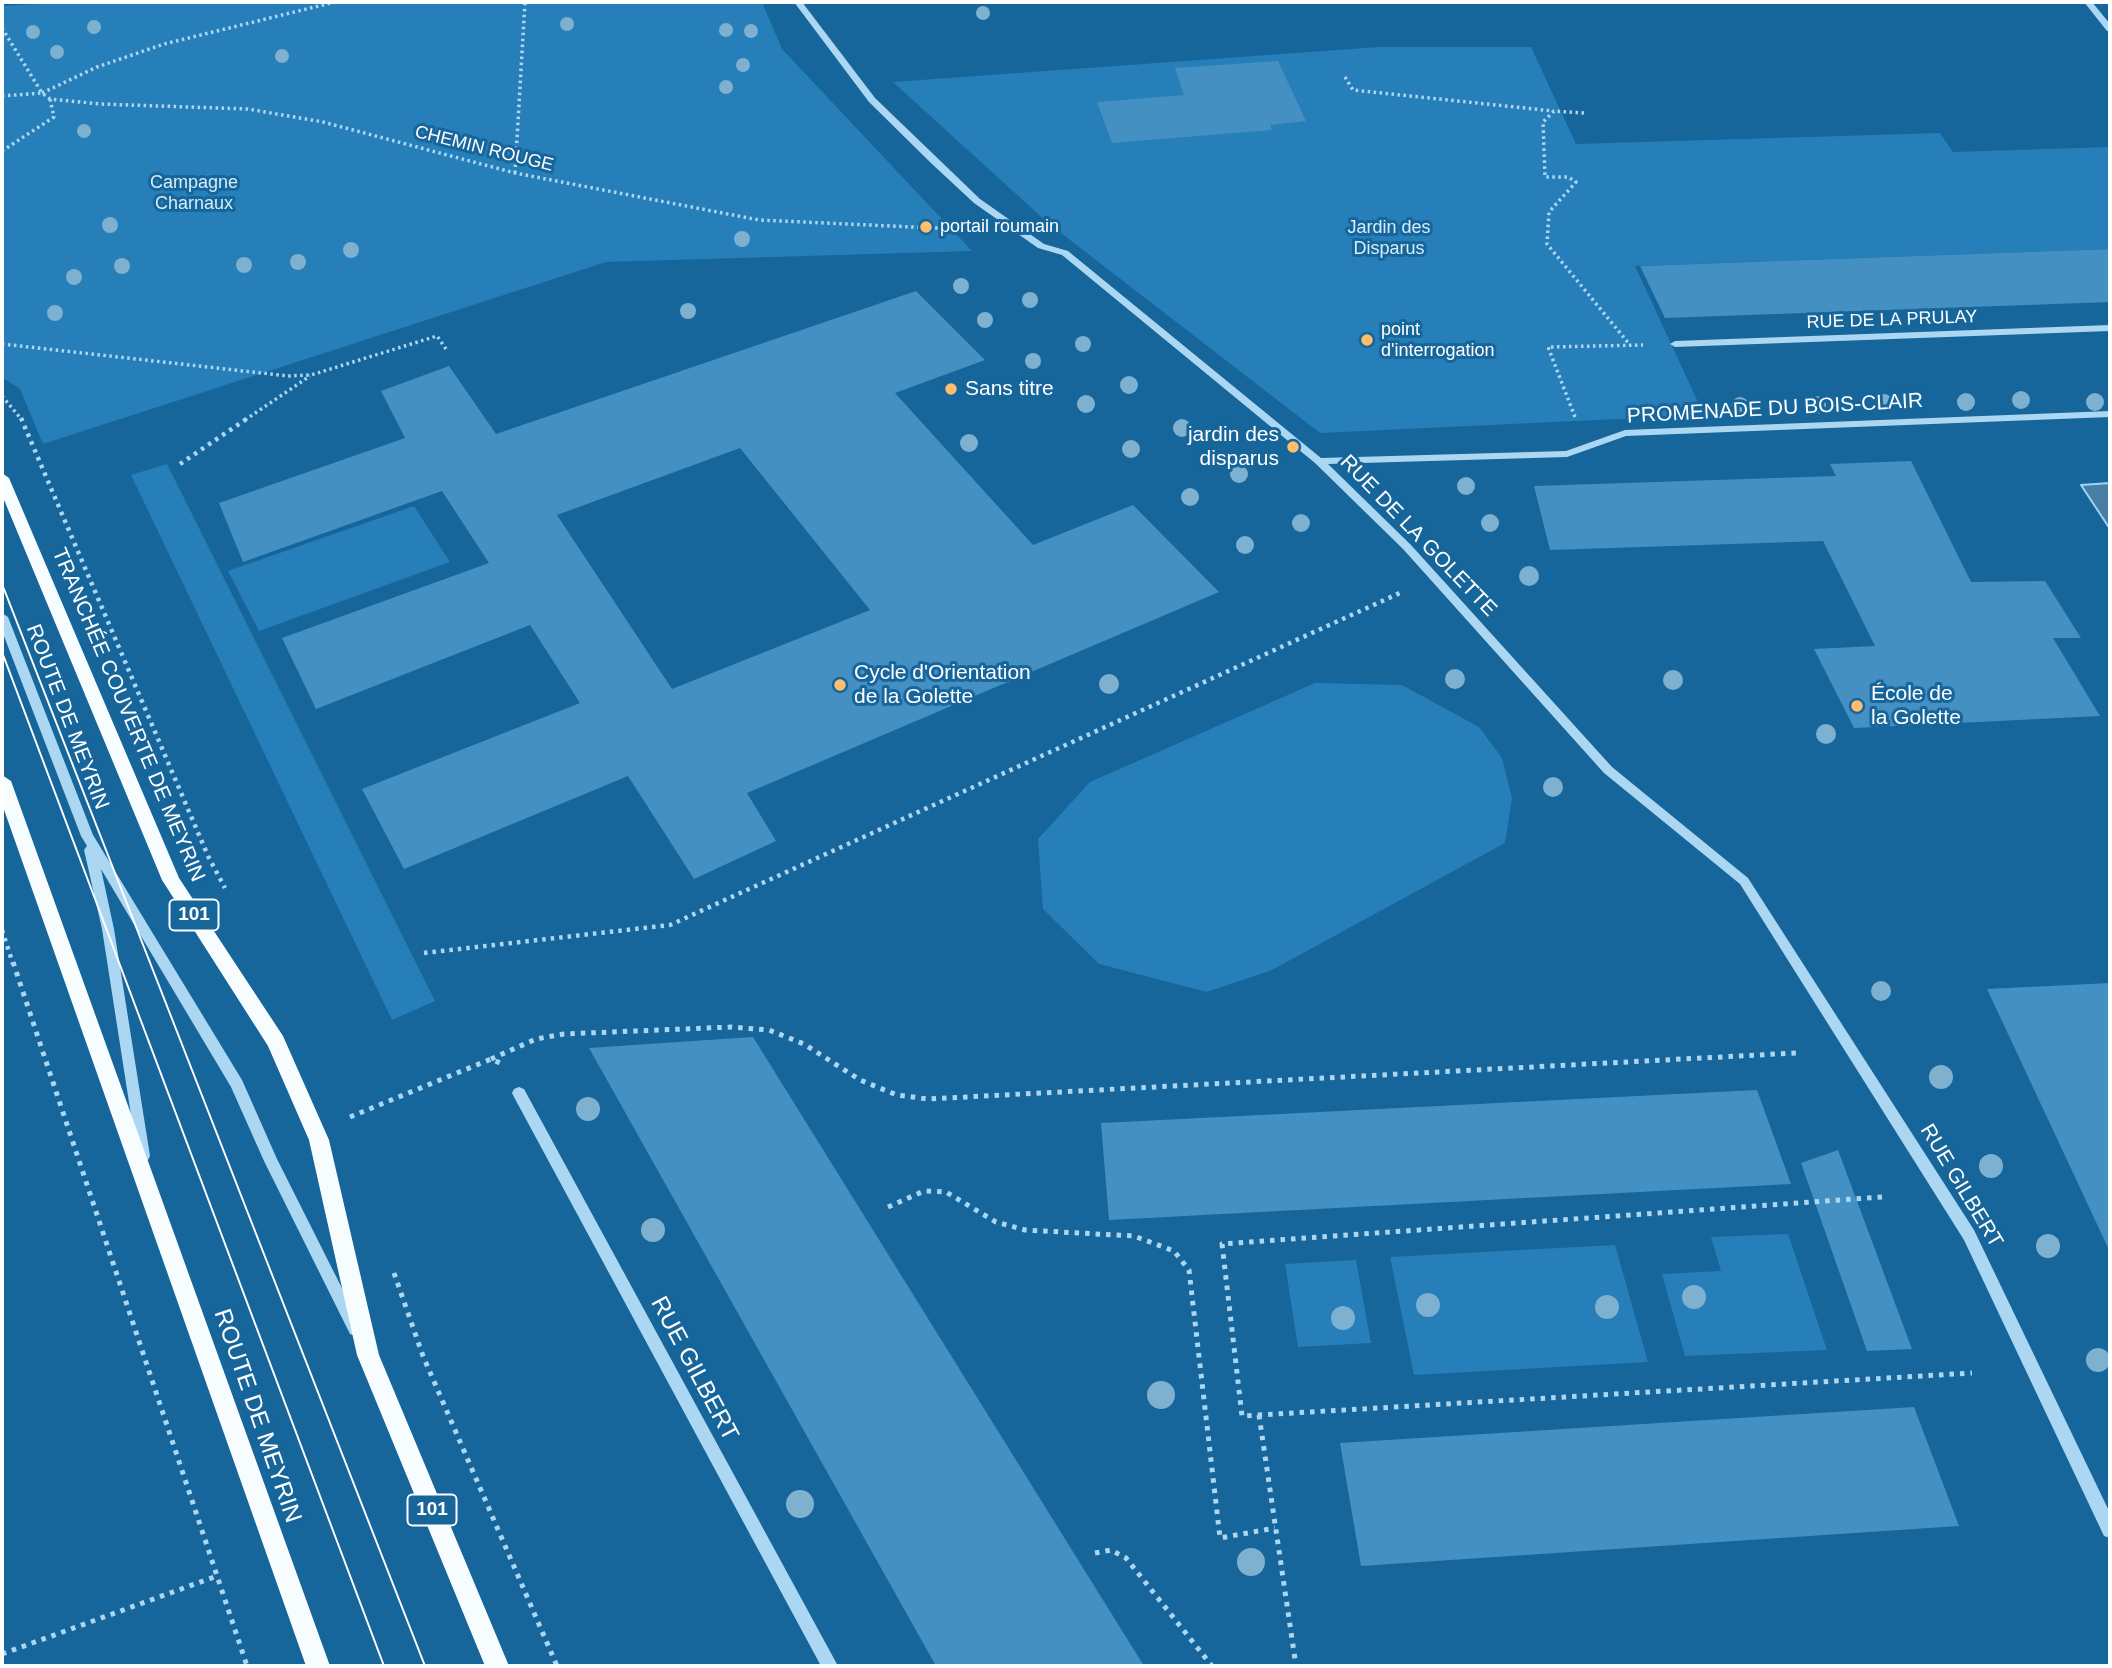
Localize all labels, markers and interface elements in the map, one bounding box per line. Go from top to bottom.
street label: CHEMIN ROUGE [412,121,556,177]
park label: Campagne Charnaux [150,172,238,214]
place label: portail roumain [940,216,1059,238]
park label: Jardin des Disparus [1347,217,1431,260]
marker: portail roumain [918,219,934,235]
street label: RUE DE LA PRULAY [1806,306,1978,334]
place label: point d'interrogation [1381,319,1495,362]
marker: point d'interrogation [1359,332,1375,348]
place label: Sans titre [965,376,1054,402]
marker: Sans titre [943,381,959,397]
street label: PROMENADE DU BOIS-CLAIR [1626,389,1924,429]
place label: jardin des disparus [1188,422,1279,472]
marker: jardin des disparus [1285,439,1301,455]
street label: RUE DE LA GOLETTE [1334,450,1502,622]
street label: TRANCHÉE COUVERTE DE MEYRIN [46,544,210,886]
street label: ROUTE DE MEYRIN [20,621,114,813]
place label: Cycle d'Orientation de la Golette [854,660,1031,710]
marker: Cycle d'Orientation de la Golette [832,677,848,693]
place label: École de la Golette [1871,681,1961,731]
marker: École de la Golette [1849,698,1865,714]
road number: 101 [170,900,218,931]
street label: RUE GILBERT [1914,1120,2008,1252]
street label: RUE GILBERT [644,1292,744,1446]
street label: ROUTE DE MEYRIN [207,1305,307,1527]
road number: 101 [408,1494,457,1526]

